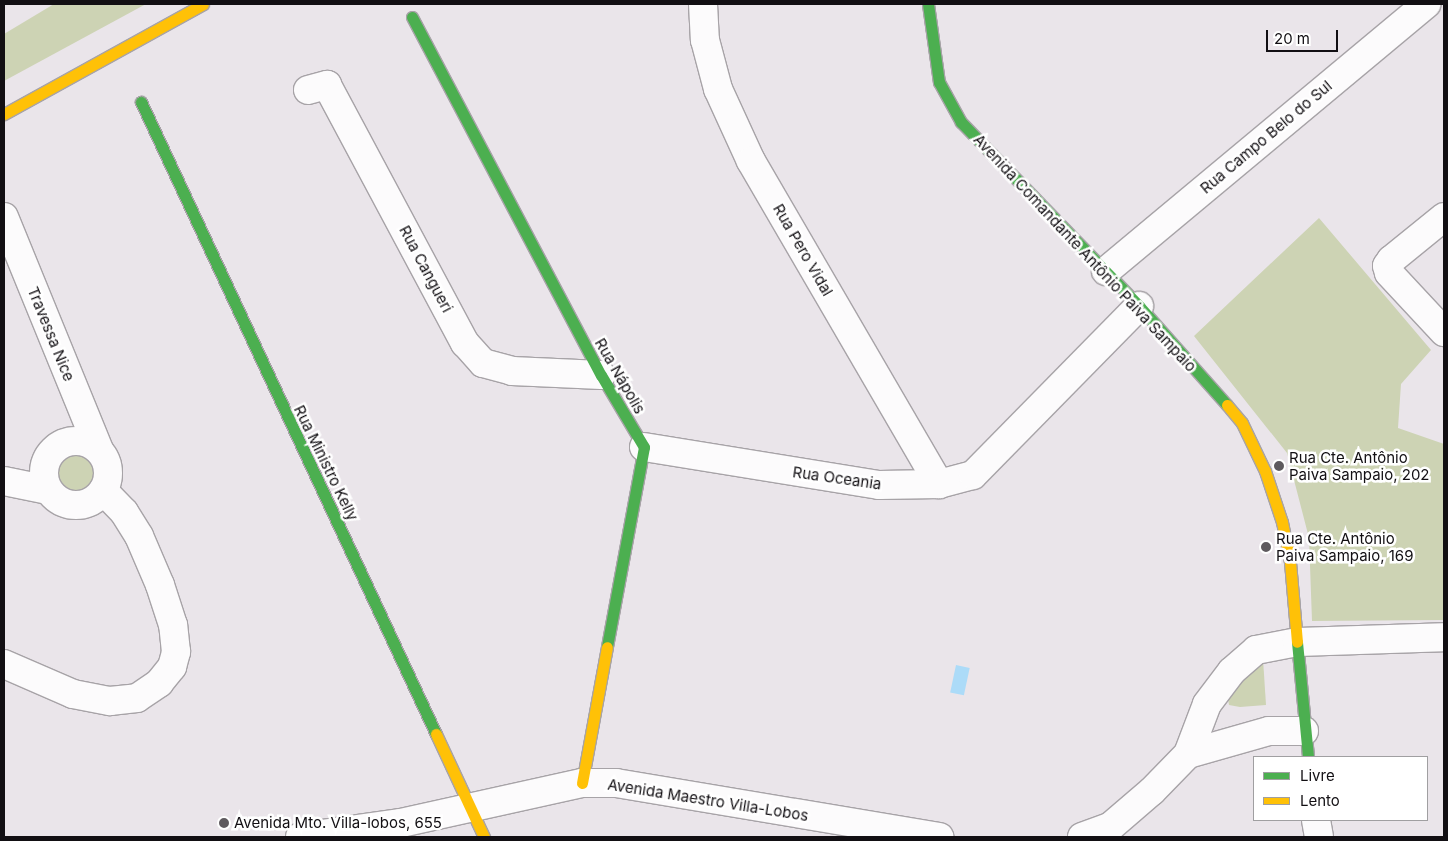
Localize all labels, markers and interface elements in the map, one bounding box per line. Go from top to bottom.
scale bar [1268,20,1340,52]
text: 20 m [1274,29,1310,48]
street label: Rua Campo Belo do Sul [1197,77,1335,197]
street label: Avenida Comandante Antônio Paiva Sampaio [970,131,1200,375]
street label: Rua Pero Vidal [769,201,837,299]
street label: Rua Cangueri [396,223,456,315]
street label: Travessa Nice [24,284,78,384]
street label: Rua Nápolis [591,335,649,417]
street label: Rua Ministro Kelly [290,402,362,524]
place label: Rua Cte. Antônio Paiva Sampaio, 202 [1289,448,1430,483]
marker: Rua Cte. Antônio Paiva Sampaio, 202 [1273,460,1285,472]
street label: Rua Oceania [791,463,883,493]
place label: Rua Cte. Antônio Paiva Sampaio, 169 [1276,529,1413,564]
marker: Rua Cte. Antônio Paiva Sampaio, 169 [1260,541,1272,553]
legend [1253,756,1428,821]
text: Livre [1300,766,1335,785]
street label: Avenida Maestro Villa-Lobos [606,775,810,825]
text: Lento [1300,791,1340,810]
place label: Avenida Mto. Villa-lobos, 655 [234,814,442,832]
marker: Avenida Mto. Villa-lobos, 655 [218,817,230,829]

